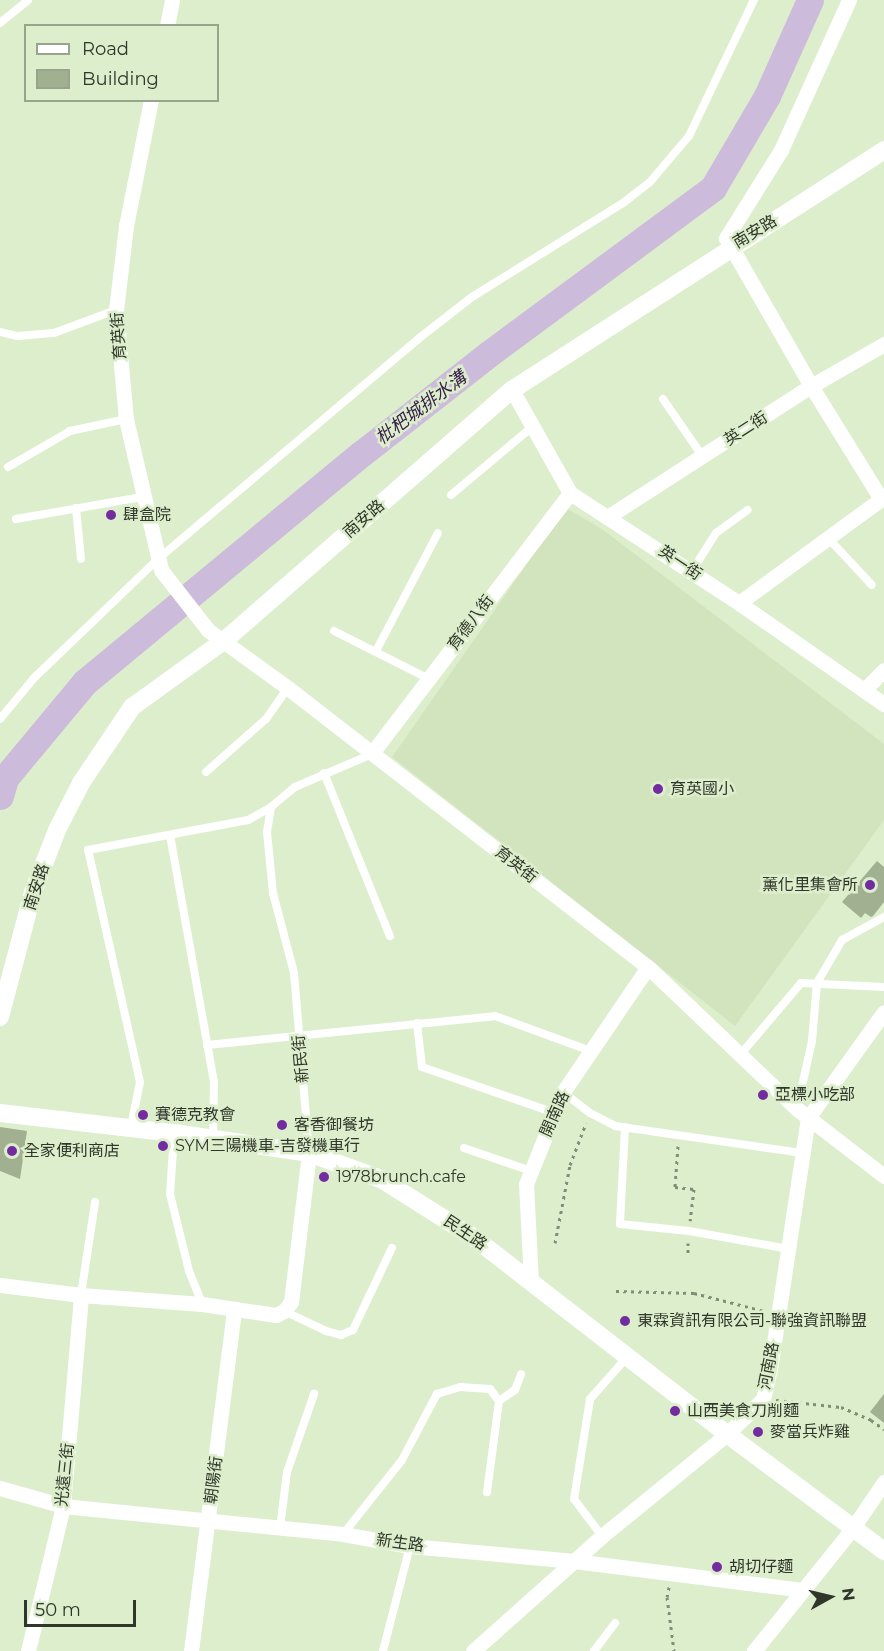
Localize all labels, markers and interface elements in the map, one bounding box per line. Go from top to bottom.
legend [24,24,219,102]
text: Road [82,38,129,60]
text: Building [82,68,159,90]
street label: 南安路 [729,211,781,253]
street label: 育英街 [108,311,130,361]
water label: 枇杷城排水溝 [371,367,471,449]
street label: 英二街 [721,408,771,450]
street label: 南安路 [340,496,388,542]
place label: 肆盒院 [123,505,171,525]
marker: 肆盒院 [104,508,118,522]
street label: 英一街 [655,542,705,584]
street label: 育德八街 [444,592,498,654]
place label: 育英國小 [670,779,734,799]
marker: 育英國小 [651,782,665,796]
street label: 育英街 [491,843,541,887]
street label: 南安路 [20,861,54,913]
place label: 薰化里集會所 [762,875,858,895]
marker: 薰化里集會所 [863,878,877,892]
street label: 新民街 [289,1034,313,1084]
place label: 亞標小吃部 [775,1085,855,1105]
street label: 開南路 [536,1088,574,1140]
marker: 亞標小吃部 [756,1088,770,1102]
place label: 賽德克教會 [155,1105,235,1125]
marker: 賽德克教會 [136,1108,150,1122]
place label: 客香御餐坊 [294,1115,374,1135]
marker: 客香御餐坊 [275,1118,289,1132]
place label: SYM三陽機車-吉發機車行 [175,1136,360,1156]
marker: SYM三陽機車-吉發機車行 [156,1139,170,1153]
place label: 全家便利商店 [24,1141,120,1161]
marker: 全家便利商店 [5,1144,19,1158]
place label: 1978brunch.cafe [336,1167,466,1187]
marker: 1978brunch.cafe [317,1170,331,1184]
street label: 民生路 [440,1212,490,1254]
place label: 東霖資訊有限公司-聯強資訊聯盟 [637,1311,867,1331]
marker: 東霖資訊有限公司-聯強資訊聯盟 [618,1314,632,1328]
street label: 河南路 [755,1341,783,1391]
place label: 山西美食刀削麵 [687,1401,799,1421]
marker: 山西美食刀削麵 [668,1404,682,1418]
place label: 麥當兵炸雞 [770,1422,850,1442]
marker: 麥當兵炸雞 [751,1425,765,1439]
street label: 光遠三街 [52,1442,78,1508]
street label: 朝陽街 [202,1455,226,1505]
street label: 新生路 [375,1530,425,1556]
place label: 胡切仔麵 [729,1557,793,1577]
marker: 胡切仔麵 [710,1560,724,1574]
north arrow [800,1567,860,1627]
text: N [838,1587,859,1602]
scale bar [27,1588,140,1626]
text: 50 m [35,1599,81,1621]

